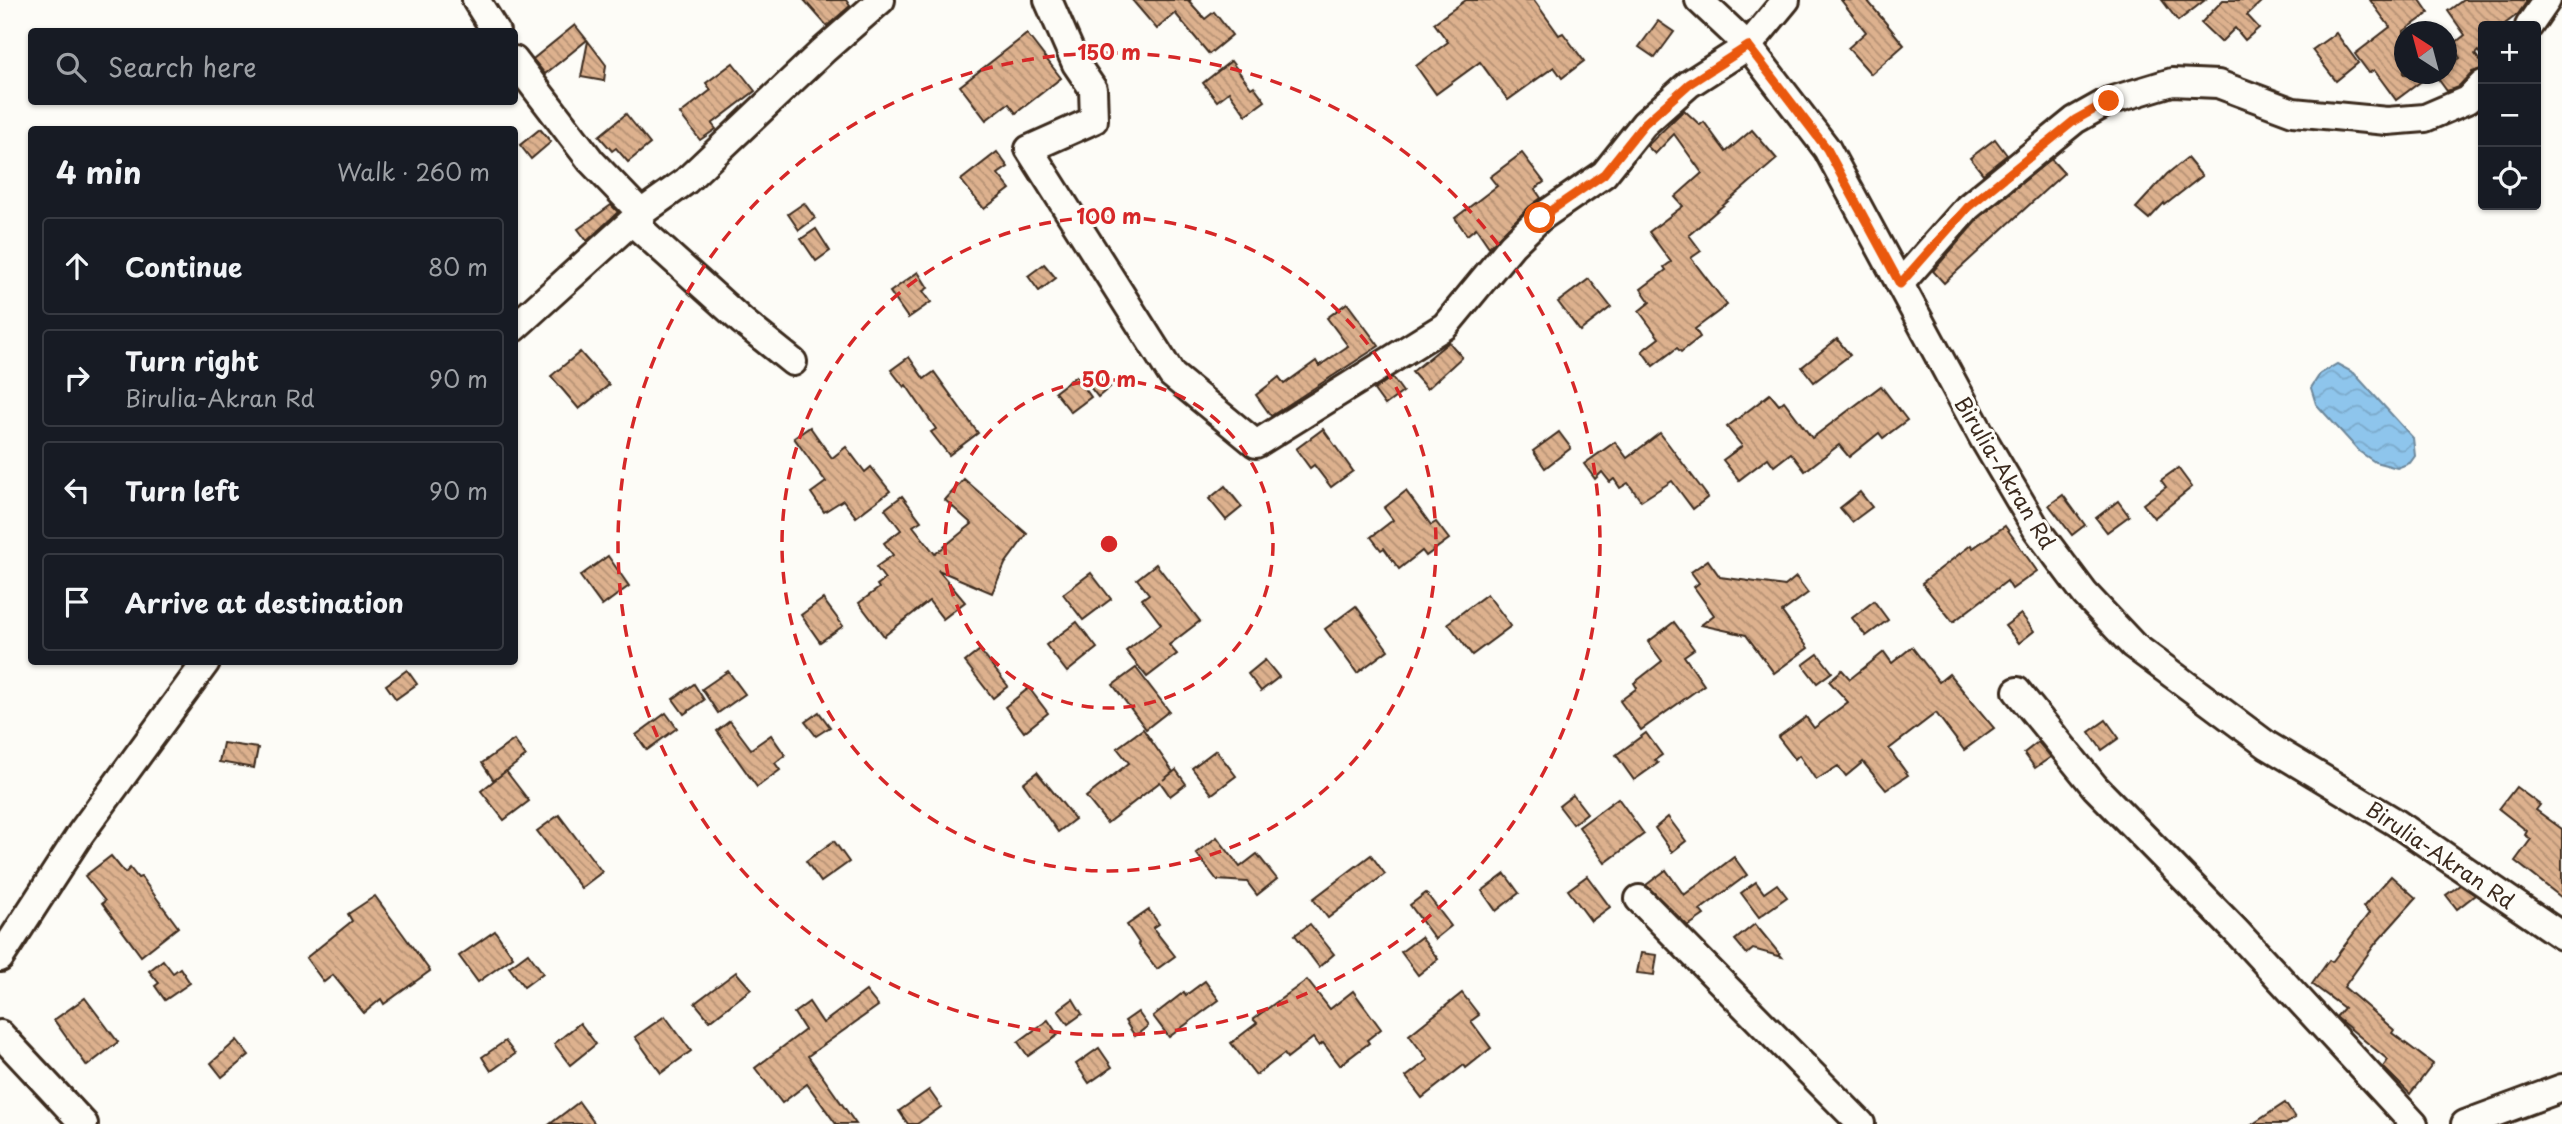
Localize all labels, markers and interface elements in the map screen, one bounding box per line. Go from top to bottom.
north arrow [2394,21,2457,84]
map controls [2478,21,2541,210]
button: + [2478,21,2541,84]
search box [28,28,518,105]
text: 150 m [1077,35,1141,67]
text: Search here [108,47,257,86]
icon: search [52,48,90,86]
button: − [2478,84,2541,147]
route end [2093,85,2124,116]
button: locate [2478,147,2541,210]
text: 4 min [56,149,142,194]
text: Walk · 260 m [337,154,490,189]
text: 100 m [1076,199,1142,231]
route start [1524,202,1555,233]
icon: ahead [58,247,96,285]
text: Continue [125,247,242,286]
text: 80 m [428,249,488,284]
text: Turn right [125,341,259,380]
icon: right [58,359,96,397]
text: 90 m [429,361,488,396]
text: 50 m [1082,362,1136,394]
text: Birulia-Akran Rd [125,380,315,415]
street label: Birulia-Akran Rd [1948,390,2064,555]
icon: left [58,471,96,509]
text: Turn left [125,471,240,510]
text: 90 m [429,473,488,508]
centre of rings [1097,532,1121,556]
icon: arrive [58,583,96,621]
text: Arrive at destination [125,583,404,622]
street label: Birulia-Akran Rd [2360,792,2522,916]

